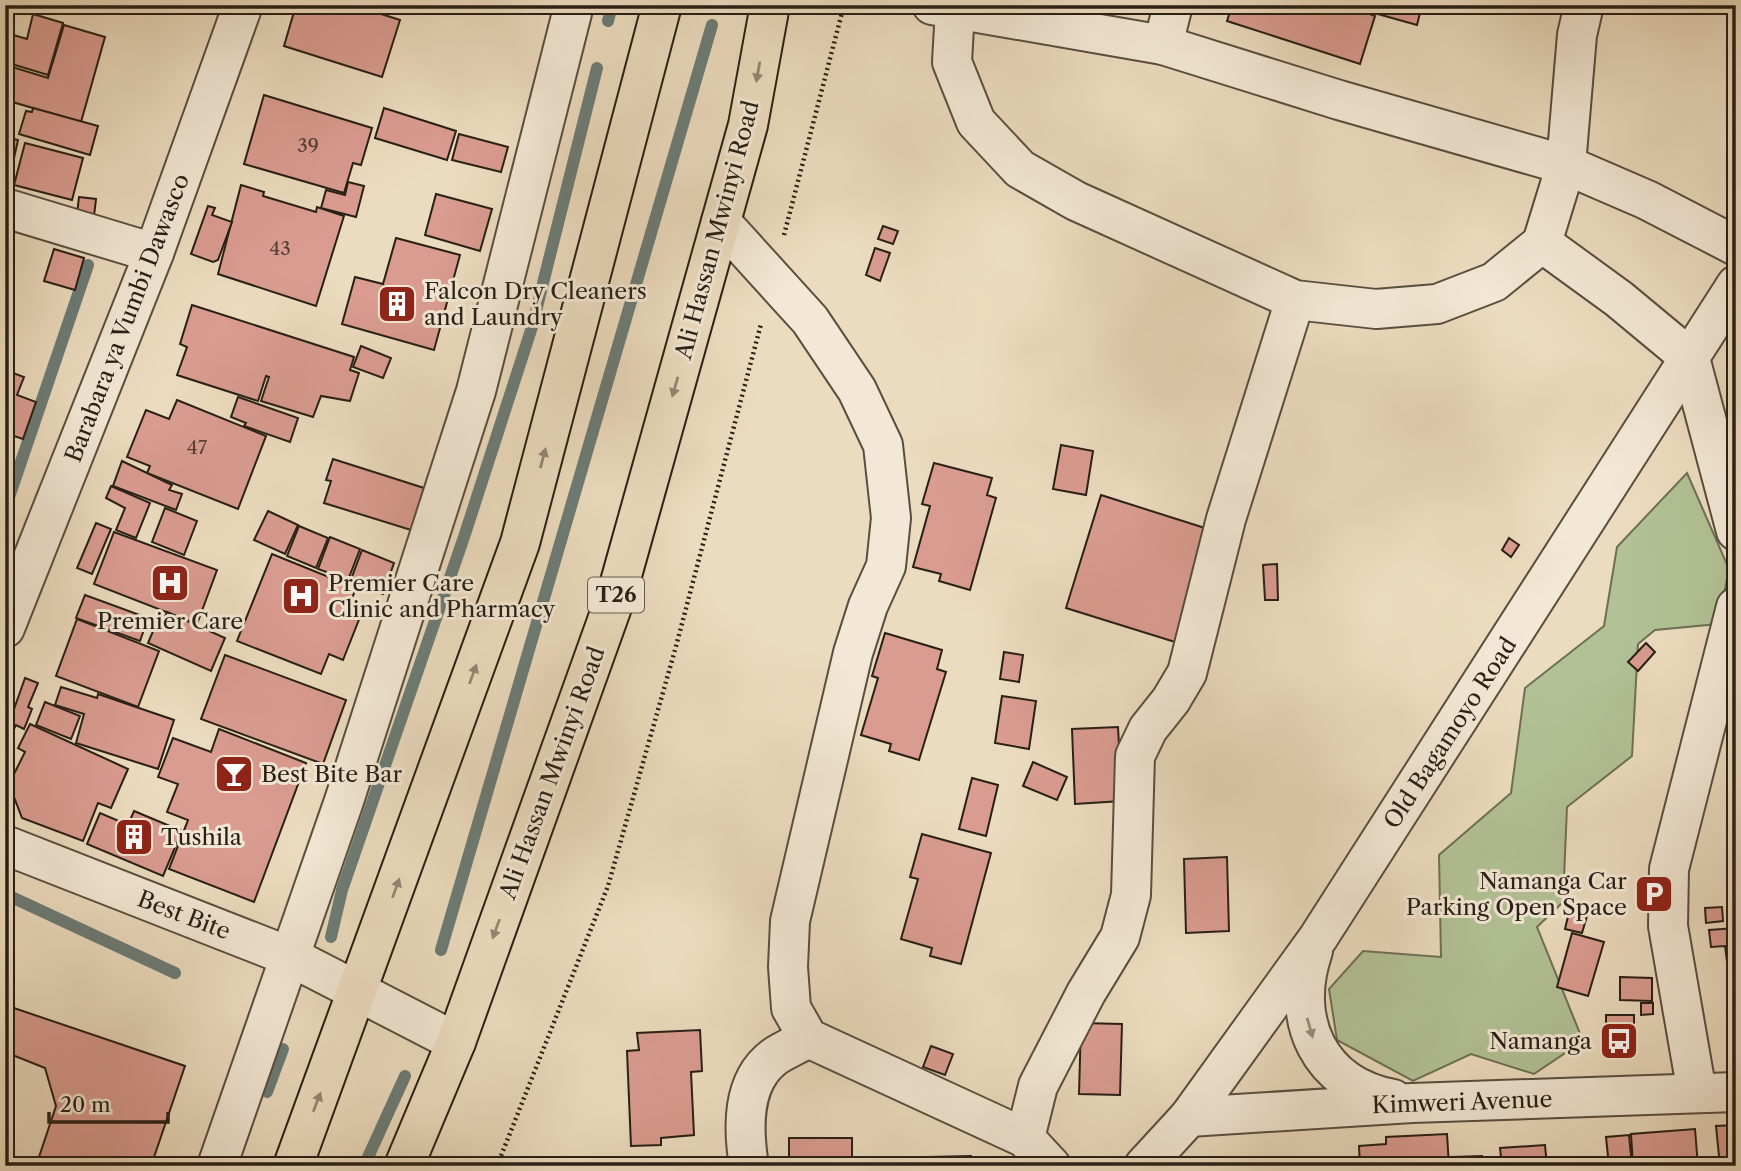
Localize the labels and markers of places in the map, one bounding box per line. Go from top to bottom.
place label: Falcon Dry Cleaners and Laundry [424,277,647,331]
building icon: Falcon Dry Cleaners and Laundry [376,283,418,325]
hospital icon: Premier Care [149,562,191,604]
place label: Premier Care Clinic and Pharmacy [328,569,556,623]
hospital icon: Premier Care Clinic and Pharmacy [280,575,322,617]
place label: Premier Care [97,607,243,635]
bar icon: Best Bite Bar [213,753,255,795]
place label: Best Bite Bar [261,760,402,788]
building icon: Tushila [113,816,155,858]
place label: Tushila [161,823,243,851]
place label: Namanga Car Parking Open Space [1406,867,1627,921]
parking icon: Namanga Car Parking Open Space [1633,873,1675,915]
bus stop icon: Namanga [1598,1020,1640,1062]
place label: Namanga [1489,1027,1593,1055]

